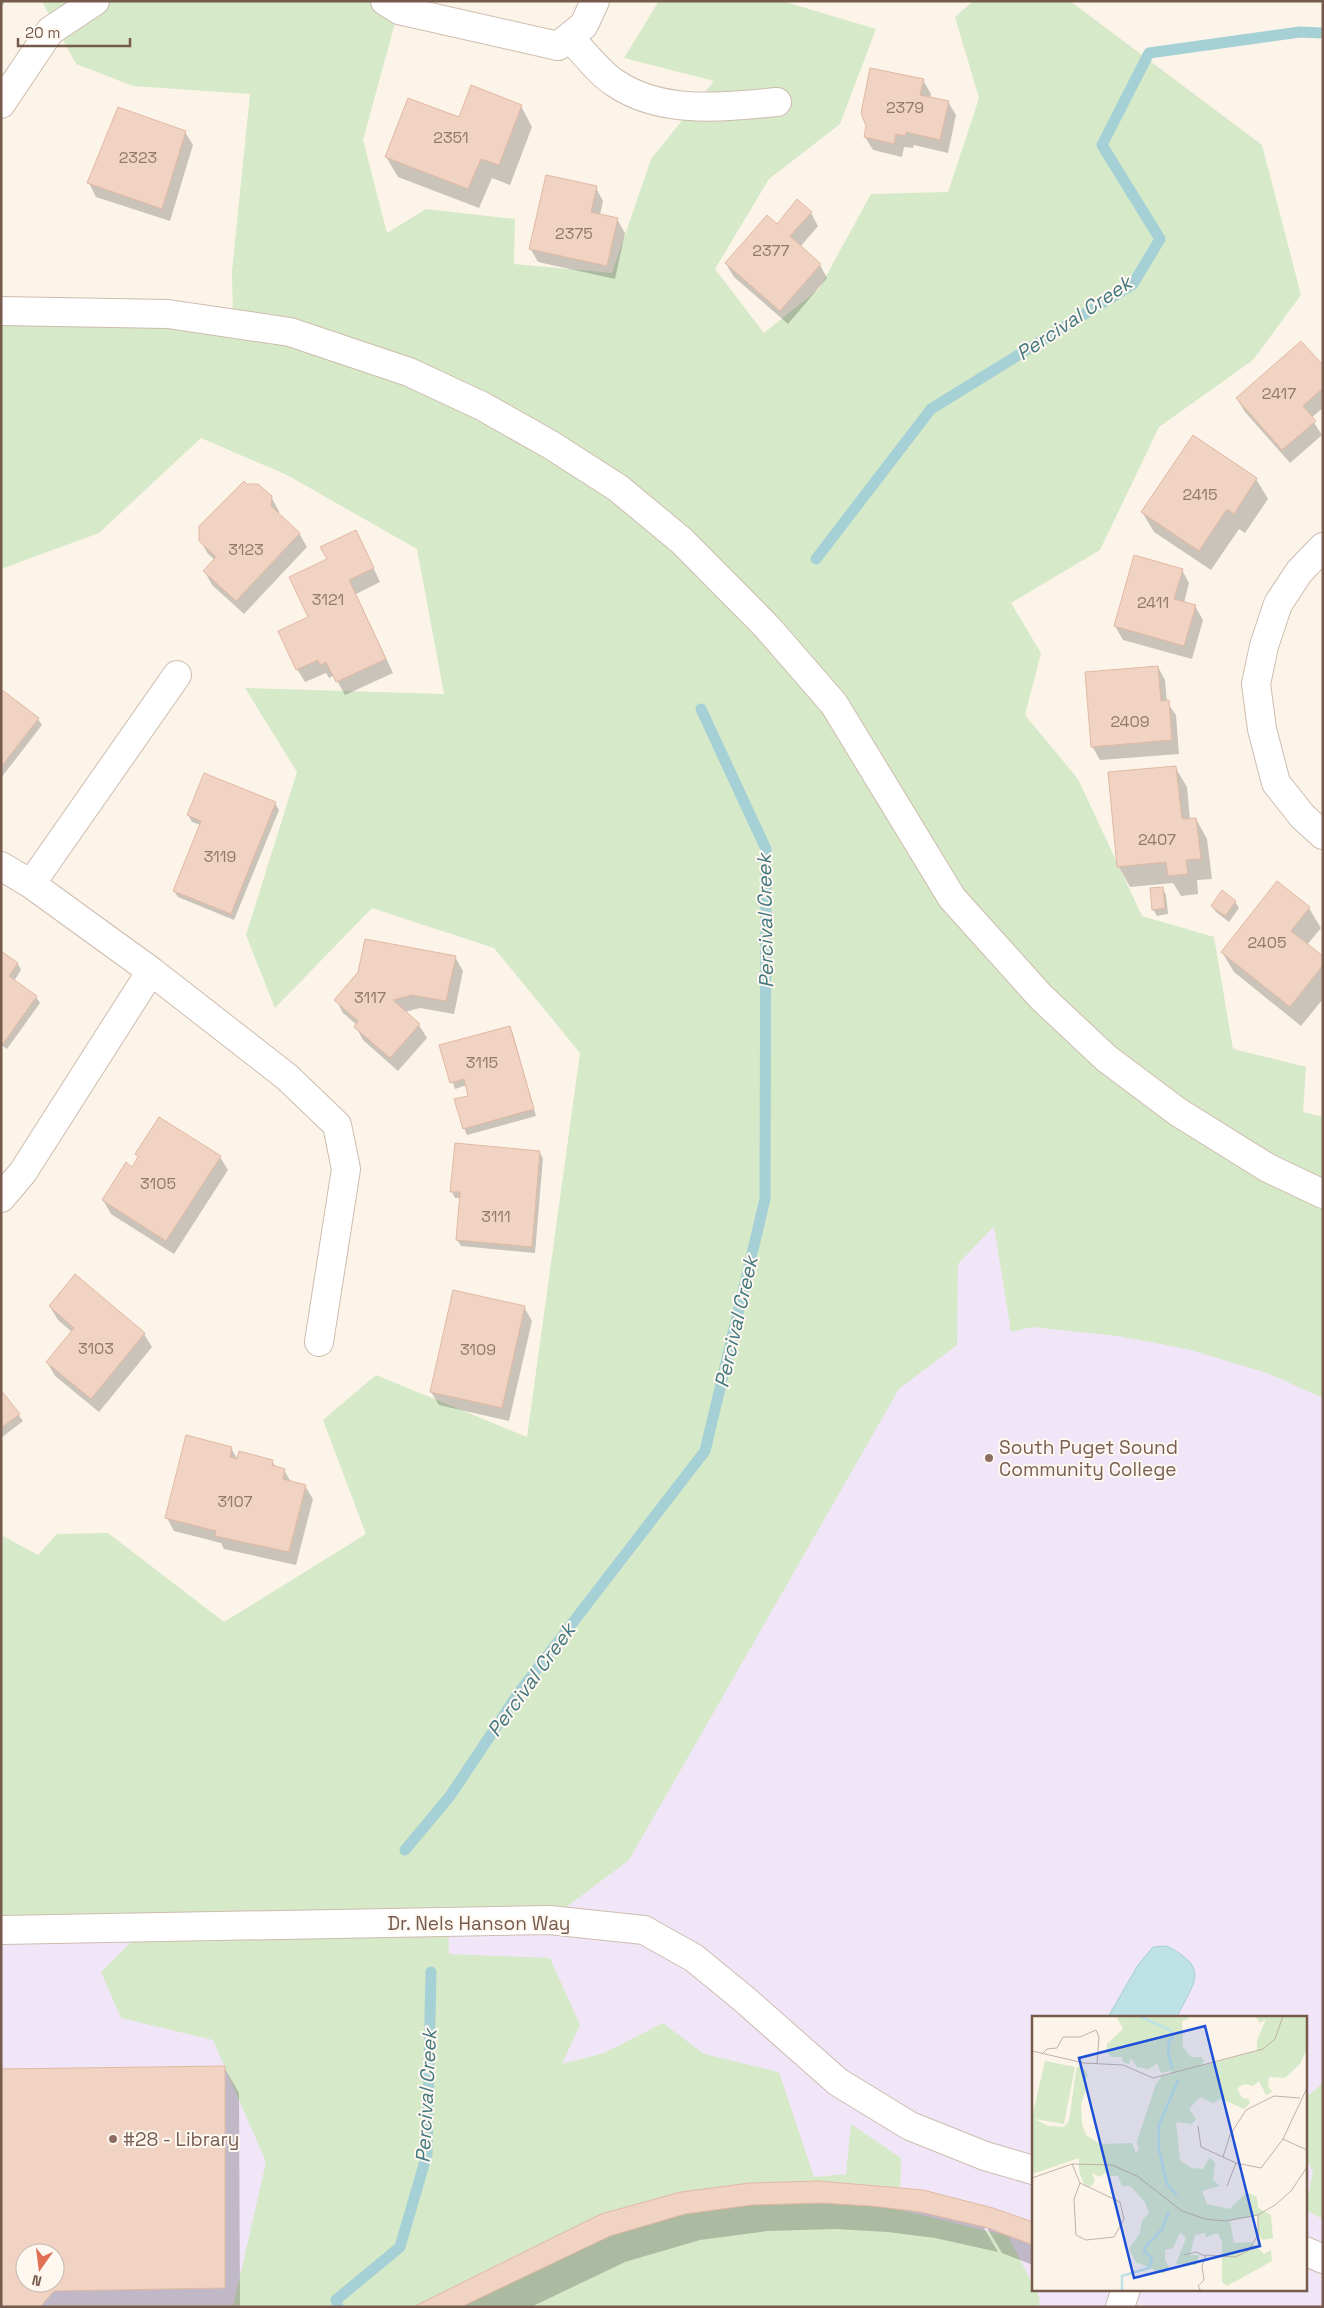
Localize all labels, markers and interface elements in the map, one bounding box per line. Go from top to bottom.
scale bar [18,15,130,47]
text: 20 m [25,23,60,42]
house number: 2379 [886,97,924,118]
house number: 2351 [433,127,469,148]
house number: 2323 [119,147,157,168]
house number: 2375 [555,223,593,244]
house number: 2377 [752,240,790,261]
water label: Percival Creek [1011,268,1139,366]
house number: 2417 [1262,383,1296,404]
house number: 2415 [1182,484,1218,505]
house number: 3123 [228,539,264,560]
house number: 3121 [312,589,344,610]
house number: 2411 [1137,592,1169,613]
house number: 2409 [1110,711,1150,732]
house number: 2407 [1138,829,1176,850]
house number: 3119 [204,846,236,867]
water label: Percival Creek [751,852,779,988]
house number: 2405 [1247,932,1287,953]
house number: 3117 [354,987,386,1008]
house number: 3115 [466,1052,498,1073]
house number: 3105 [140,1173,176,1194]
house number: 3111 [481,1206,511,1227]
water label: Percival Creek [708,1252,764,1390]
house number: 3103 [78,1338,114,1359]
house number: 3109 [460,1339,496,1360]
place label: South Puget Sound Community College [999,1435,1178,1482]
marker: South Puget Sound Community College [983,1452,995,1464]
house number: 3107 [217,1491,253,1512]
water label: Percival Creek [481,1616,582,1742]
street label: Dr. Nels Hanson Way [388,1911,570,1936]
inset map [1032,2016,1306,2290]
water label: Percival Creek [410,2026,443,2164]
place label: #28 - Library [123,2127,239,2152]
marker: #28 - Library [107,2133,119,2145]
north arrow [15,2243,65,2293]
text: N [30,2271,44,2290]

